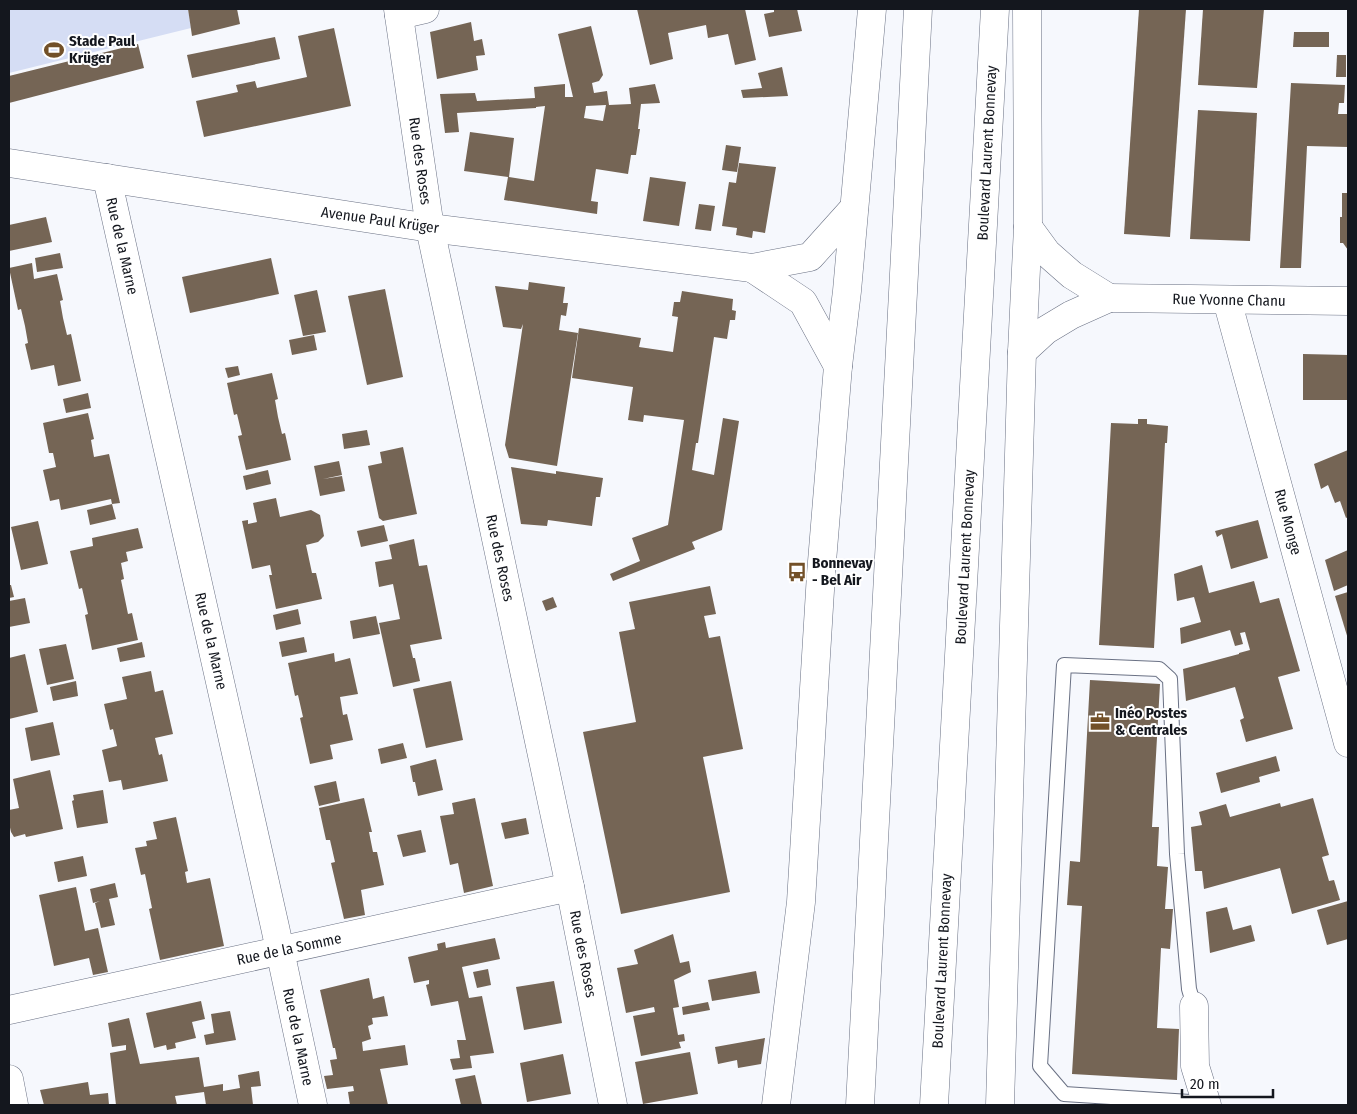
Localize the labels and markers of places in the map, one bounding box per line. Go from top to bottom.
place label: Stade Paul Krüger [69,32,136,67]
sports icon: Stade Paul Krüger [43,39,65,61]
place label: Bonnevay - Bel Air [812,554,874,589]
bus stop icon: Bonnevay - Bel Air [786,561,808,583]
place label: Inéo Postes & Centrales [1115,704,1188,739]
office icon: Inéo Postes & Centrales [1089,711,1111,733]

